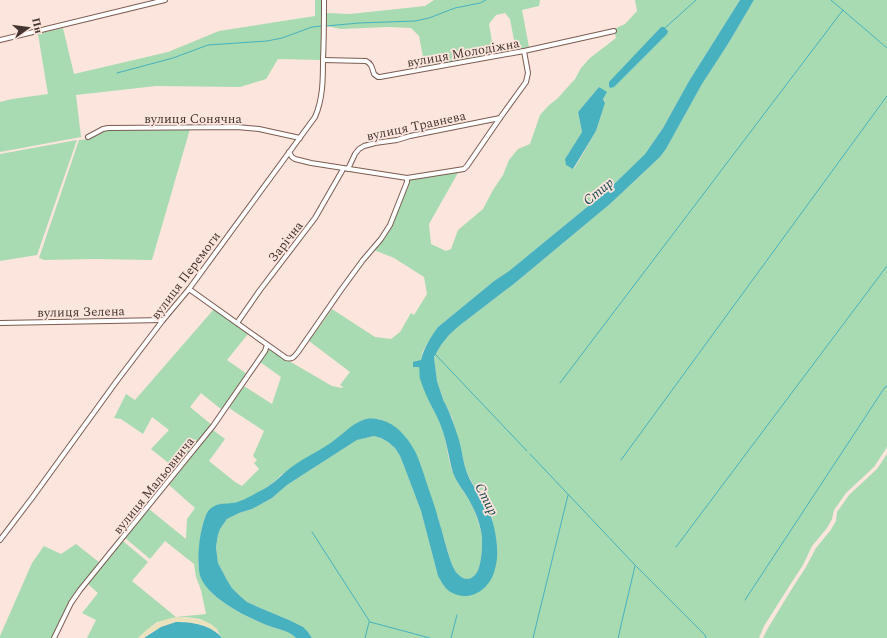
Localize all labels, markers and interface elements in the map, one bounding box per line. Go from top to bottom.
north arrow [8,8,48,48]
text: Пн [27,16,47,36]
street label: вулиця Молодіжна [405,33,522,73]
street label: вулиця Травнева [365,106,468,146]
street label: вулиця Сонячна [144,109,243,129]
water label: Стир [578,172,618,210]
street label: Зарічна [263,216,309,266]
street label: вулиця Перемоги [146,227,226,324]
street label: вулиця Зелена [37,301,126,323]
street label: вулиця Мальовнича [108,432,200,539]
water label: Стир [469,479,504,519]

